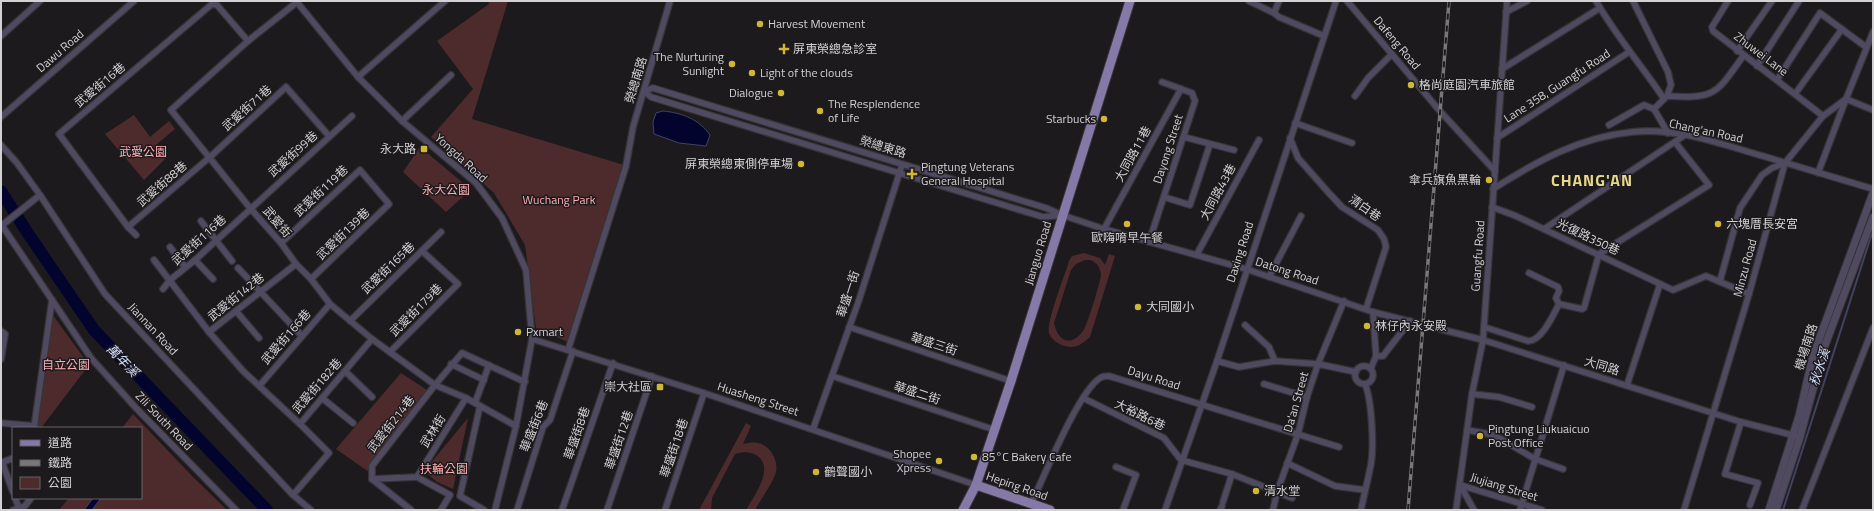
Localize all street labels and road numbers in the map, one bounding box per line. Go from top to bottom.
street label: Dafeng Road [1369,12,1426,74]
street label: Dawu Road [32,24,88,77]
street label: Zhuwei Lane [1730,27,1793,80]
street label: Lane 358, Guangfu Road [1500,44,1614,127]
street label: 榮總南路 [619,54,652,106]
street label: 武愛街16巷 [70,58,129,112]
street label: 武愛街71巷 [217,80,276,135]
street label: Dayong Street [1147,111,1188,186]
street label: Chang'an Road [1667,113,1745,148]
street label: 大同路11巷 [1109,122,1156,185]
street label: 武愛街99巷 [263,126,322,181]
street label: Yongda Road [431,129,492,187]
street label: 榮總東路 [857,130,909,163]
street label: 武愛街88巷 [132,156,191,211]
street label: 武愛街119巷 [289,160,352,221]
street label: 大同路43巷 [1195,160,1240,223]
street label: 清白巷 [1345,189,1385,226]
street label: 武愛街 [258,202,296,241]
street label: 武愛街139巷 [312,203,374,264]
street label: 武愛街116巷 [167,210,230,269]
street label: 光復路350巷 [1553,214,1623,260]
street label: Jianguo Road [1019,218,1056,287]
street label: Daxing Road [1221,219,1258,285]
street label: Guangfu Road [1466,220,1489,292]
street label: 武愛街165巷 [357,237,419,298]
street label: Minzu Road [1728,237,1761,299]
street label: Datong Road [1253,251,1321,290]
street label: 武愛街142巷 [203,268,268,325]
street label: 華盛一街 [831,268,864,320]
street label: 武愛街179巷 [385,279,446,340]
street label: Jiannan Road [124,298,183,359]
street label: 武愛街166巷 [256,305,315,369]
street label: 機場南路 [1789,321,1822,373]
street label: 華盛三街 [908,327,960,360]
street label: 大同路 [1582,351,1622,380]
street label: 武愛街182巷 [287,354,346,418]
street label: Dayu Road [1125,360,1183,395]
street label: Da'an Street [1278,369,1313,434]
street label: Huasheng Street [715,376,802,421]
street label: 華盛二街 [891,376,943,409]
street label: Zili South Road [131,387,197,454]
street label: 武愛街214巷 [362,391,419,456]
street label: 大裕路6巷 [1111,394,1169,435]
street label: 華盛街6巷 [514,397,553,455]
street label: 華盛街8巷 [559,404,594,462]
street label: 華盛街12巷 [600,408,638,472]
street label: 武林街 [415,410,450,451]
street label: 華盛街18巷 [655,416,693,480]
street label: Heping Road [984,466,1051,505]
street label: Jiujiang Street [1468,467,1541,506]

